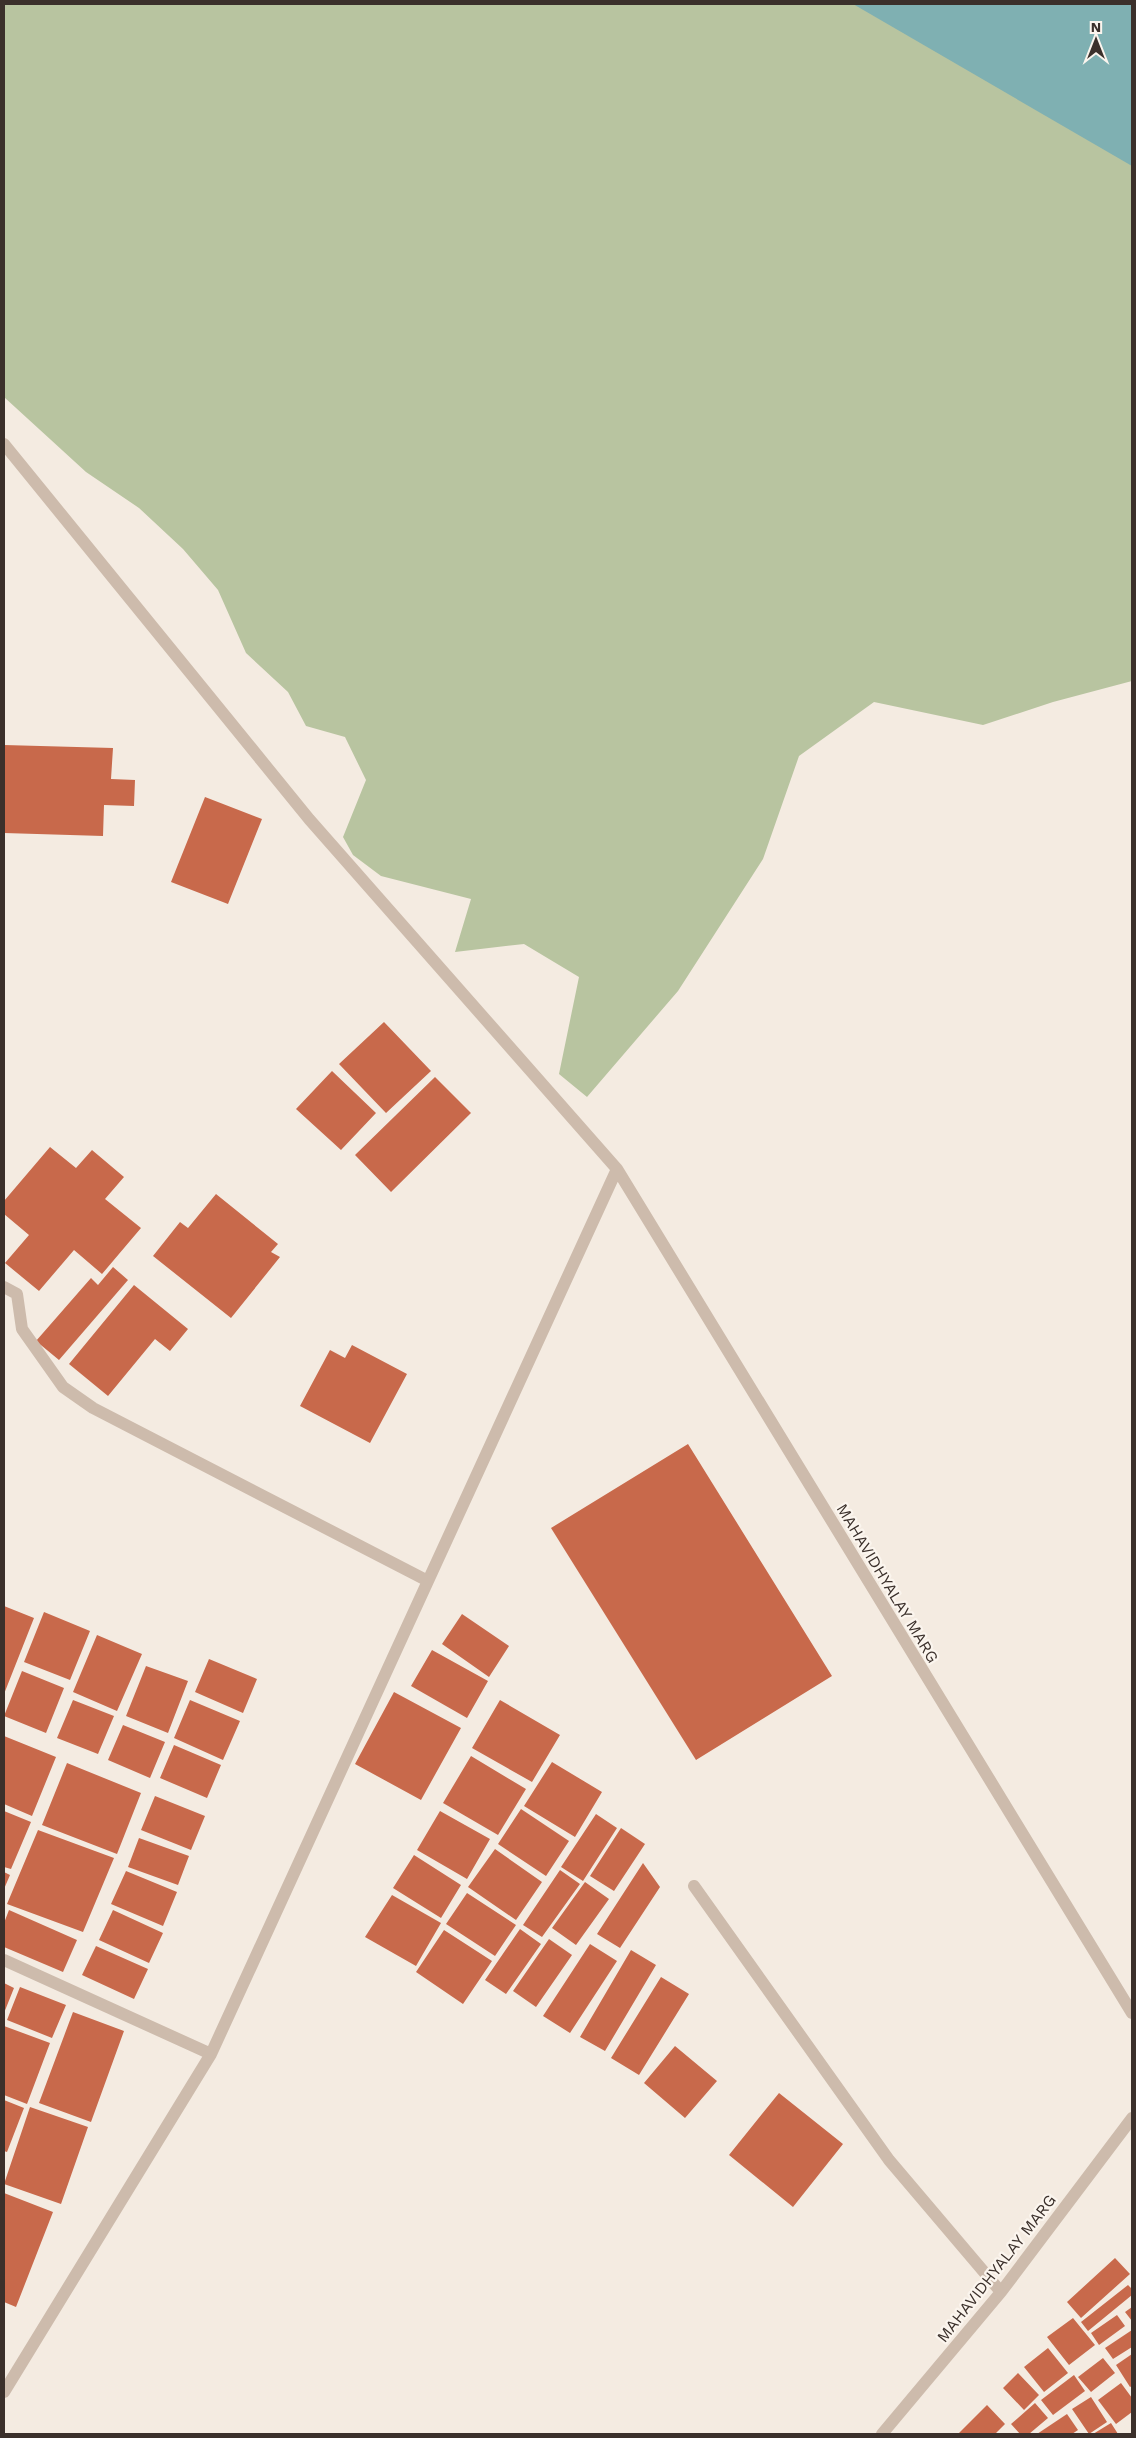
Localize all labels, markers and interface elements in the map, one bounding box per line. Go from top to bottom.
north arrow [1071,15,1121,65]
text: N [1091,19,1101,35]
street label: MAHAVIDHYALAY MARG [833,1500,943,1666]
street label: MAHAVIDHYALAY MARG [933,2191,1060,2346]

